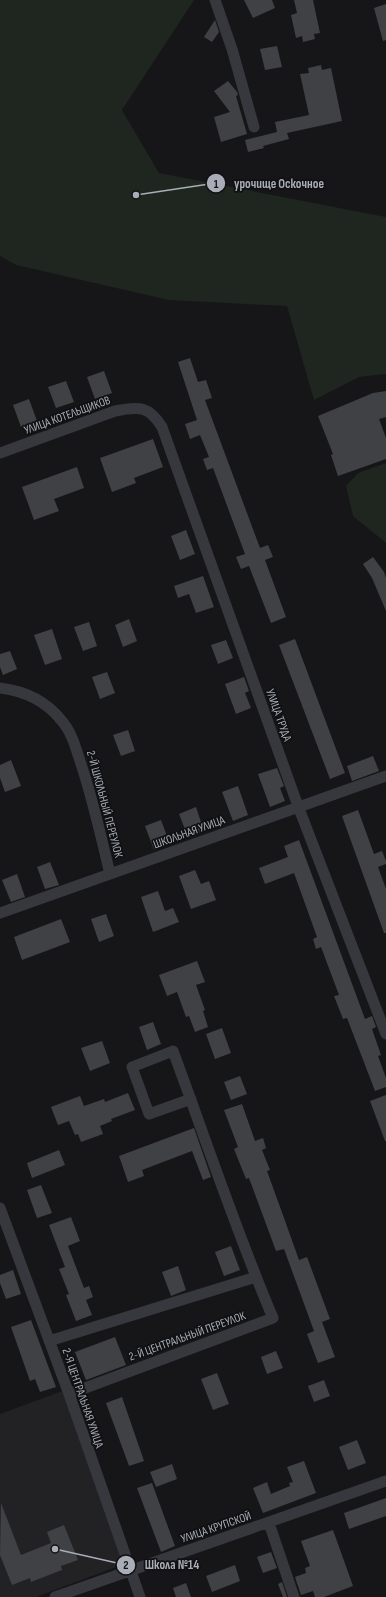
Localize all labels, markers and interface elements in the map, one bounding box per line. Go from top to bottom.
callout: урочище Оскочное [206,171,332,196]
text: урочище Оскочное [234,176,324,192]
text: 1 [214,177,219,192]
street label: УЛИЦА КОТЕЛЬЩИКОВ [22,393,112,438]
street label: УЛИЦА ТРУДА [262,687,295,744]
street label: 2-Й ШКОЛЬНЫЙ ПЕРЕУЛОК [83,749,126,860]
street label: ШКОЛЬНАЯ УЛИЦА [151,812,228,852]
street label: 2-Й ЦЕНТРАЛЬНЫЙ ПЕРЕУЛОК [127,1308,248,1365]
street label: 2-Я ЦЕНТРАЛЬНАЯ УЛИЦА [58,1346,107,1451]
street label: УЛИЦА КРУПСКОЙ [179,1508,253,1547]
callout: Школа №14 [116,1552,207,1577]
text: Школа №14 [145,1557,199,1573]
text: 2 [123,1558,129,1573]

